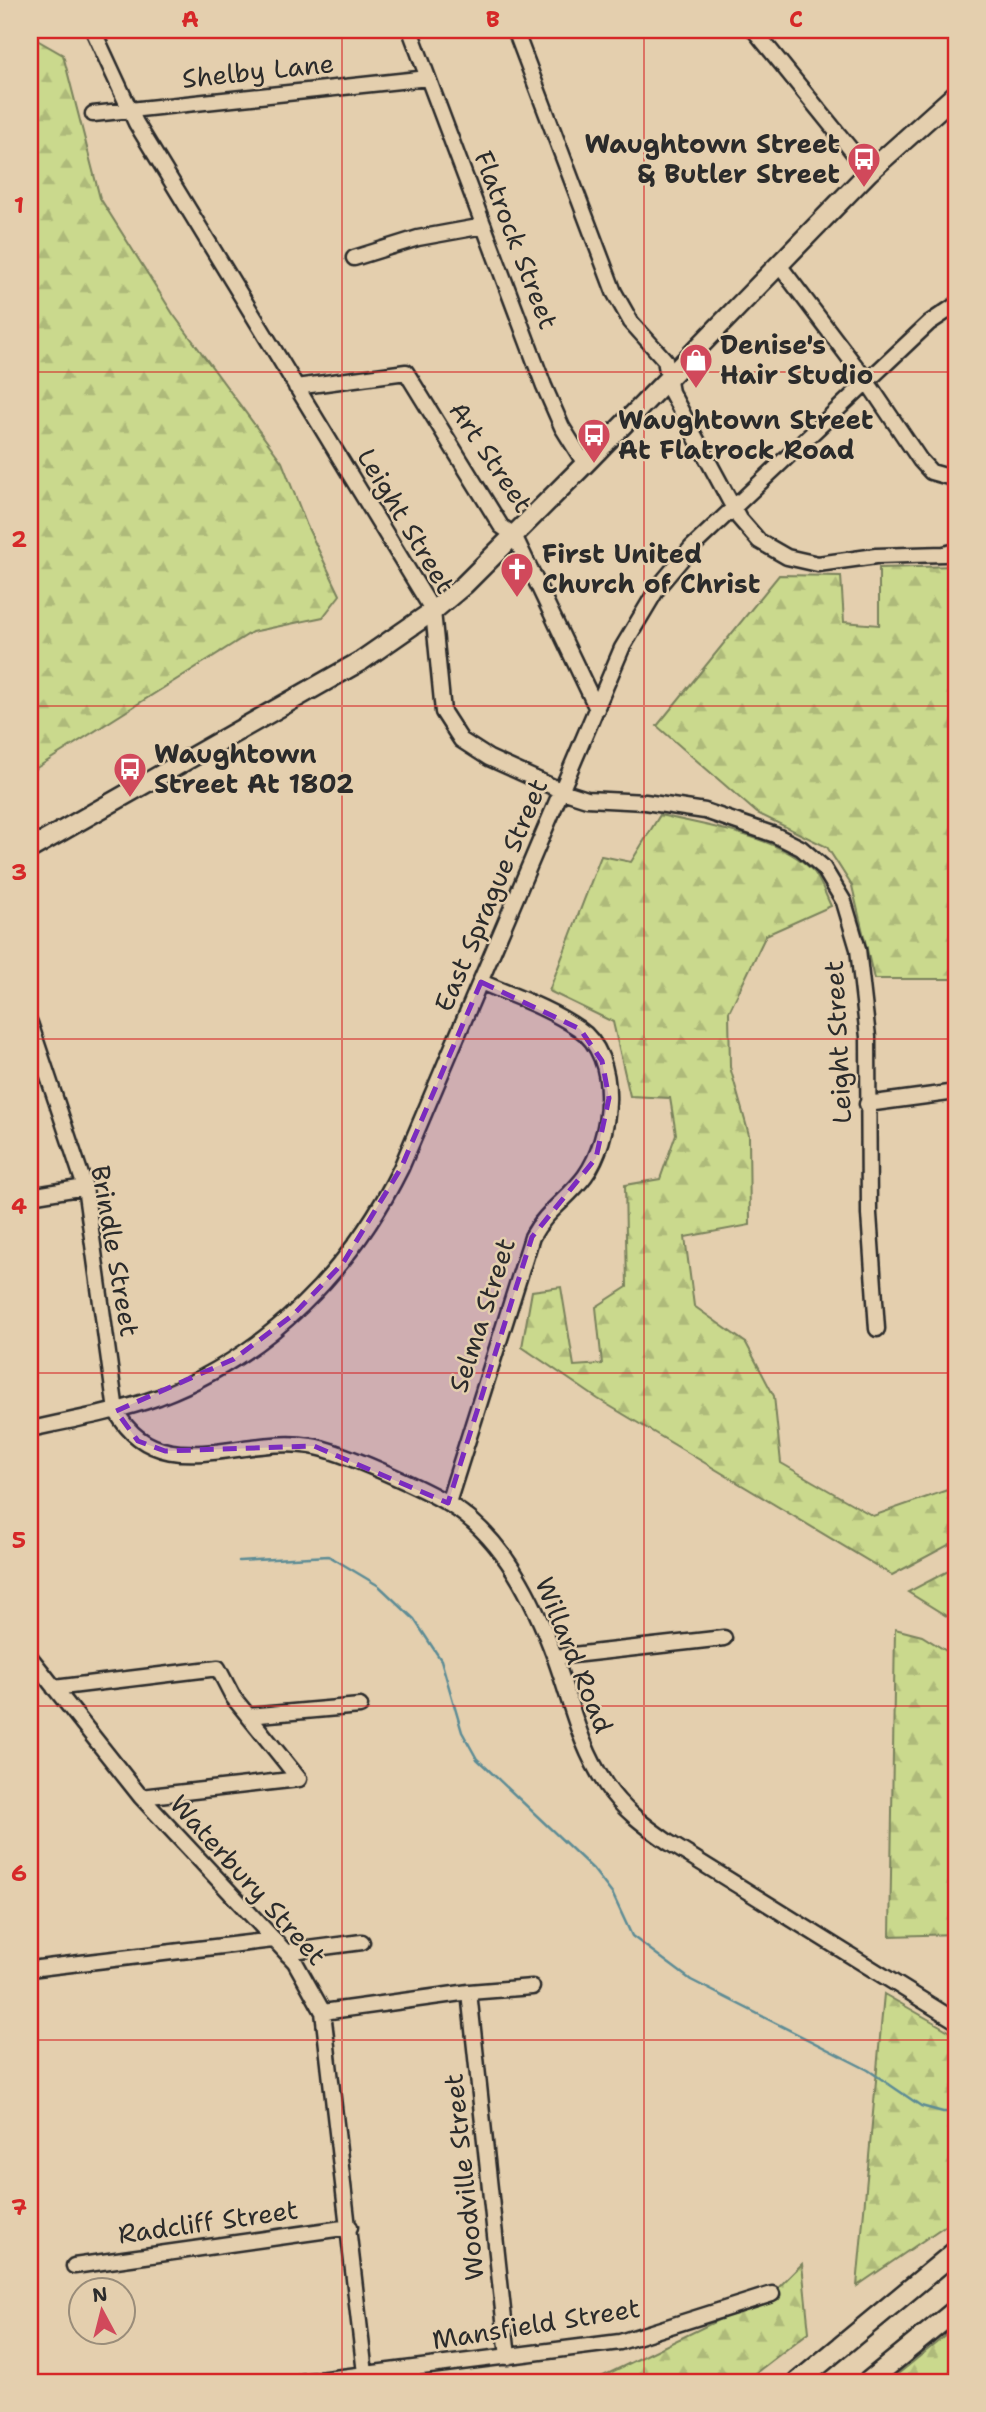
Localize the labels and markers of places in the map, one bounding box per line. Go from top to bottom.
place label: Waughtown Street & Butler Street [585,126,840,191]
bus stop icon: Waughtown Street & Butler Street [845,140,883,189]
place label: Denise's Hair Studio [720,327,873,392]
shop icon: Denise's Hair Studio [677,341,715,390]
place label: Waughtown Street At Flatrock Road [618,402,874,467]
bus stop icon: Waughtown Street At Flatrock Road [575,416,613,465]
place label: First United Church of Christ [542,536,760,601]
church icon: First United Church of Christ [498,550,536,599]
place label: Waughtown Street At 1802 [154,736,354,801]
bus stop icon: Waughtown Street At 1802 [111,750,149,799]

